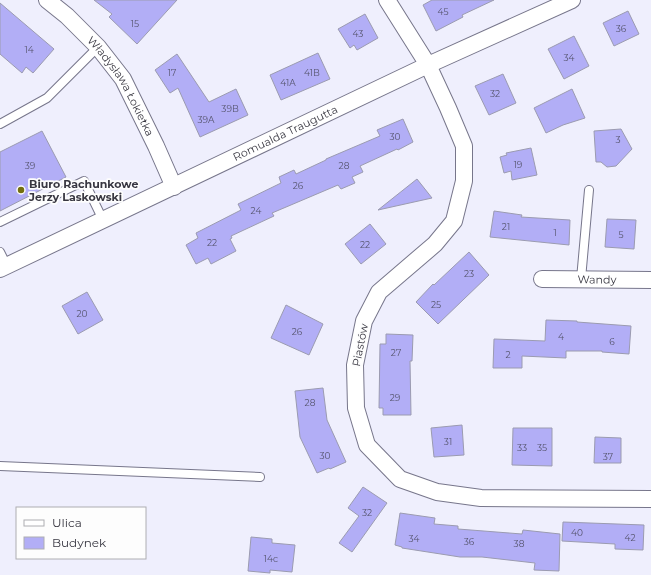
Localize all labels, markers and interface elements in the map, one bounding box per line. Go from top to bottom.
house number: 45 [437,6,449,17]
house number: 15 [131,18,139,29]
house number: 36 [616,23,627,34]
house number: 43 [353,28,363,39]
street label: Władysława Łokietka [84,33,157,138]
house number: 14 [24,44,34,55]
house number: 34 [563,52,575,63]
house number: 17 [168,67,176,78]
house number: 41B [304,67,320,78]
house number: 41A [280,77,296,88]
house number: 32 [490,88,500,99]
street label: Romualda Traugutta [231,102,340,164]
house number: 39B [221,103,239,114]
house number: 39A [198,114,215,125]
house number: 30 [389,131,401,142]
house number: 3 [615,134,621,145]
house number: 19 [514,159,523,170]
house number: 39 [25,160,36,171]
house number: 28 [339,160,350,171]
place label: Biuro Rachunkowe Jerzy Laskowski [28,177,138,204]
house number: 26 [293,180,304,191]
marker: Biuro Rachunkowe Jerzy Laskowski [16,185,26,195]
house number: 24 [251,205,261,216]
house number: 21 [502,221,510,232]
house number: 1 [553,227,557,238]
house number: 5 [618,229,624,240]
house number: 22 [207,237,217,248]
house number: 22 [360,239,370,250]
house number: 23 [464,268,474,279]
street label: Wandy [577,272,617,287]
house number: 25 [431,299,441,310]
house number: 20 [76,308,88,319]
street label: Piastów [349,322,371,368]
house number: 26 [292,326,303,337]
house number: 4 [558,331,564,342]
house number: 6 [609,336,615,347]
house number: 27 [391,347,401,358]
house number: 2 [505,349,511,360]
house number: 29 [390,392,401,403]
house number: 28 [305,397,316,408]
house number: 31 [444,436,452,447]
house number: 33 [517,442,527,453]
house number: 35 [537,442,547,453]
house number: 30 [319,450,331,461]
house number: 37 [603,451,613,462]
legend [16,507,146,559]
house number: 32 [362,507,372,518]
text: Ulica [52,515,82,530]
house number: 40 [571,527,583,538]
house number: 42 [624,532,636,543]
house number: 34 [408,533,420,544]
text: Budynek [52,535,107,550]
house number: 36 [464,536,475,547]
house number: 38 [514,538,525,549]
house number: 14c [264,553,278,564]

